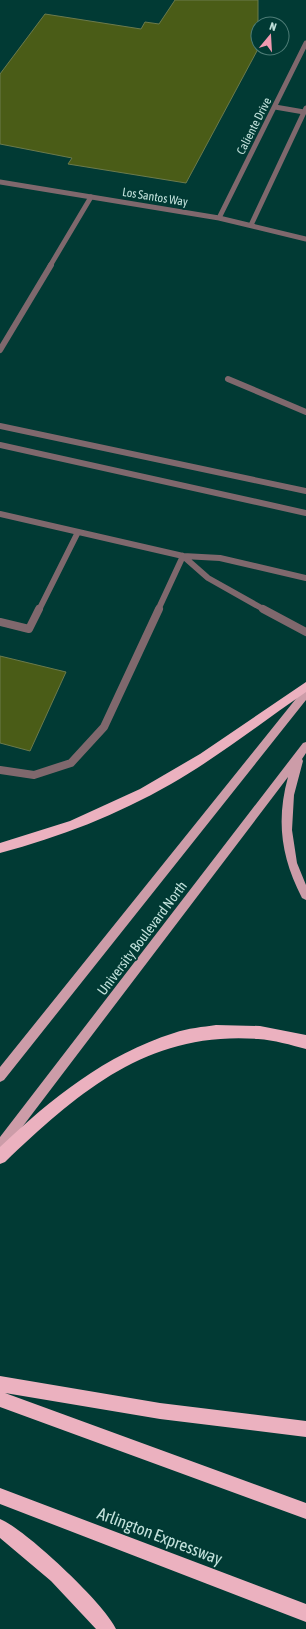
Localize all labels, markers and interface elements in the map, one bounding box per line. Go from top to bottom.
north arrow [250,16,290,56]
text: N [268,20,278,33]
street label: Caliente Drive [234,95,274,157]
street label: Los Santos Way [121,185,189,209]
street label: University Boulevard North [94,878,190,998]
street label: Arlington Expressway [95,1503,225,1569]

